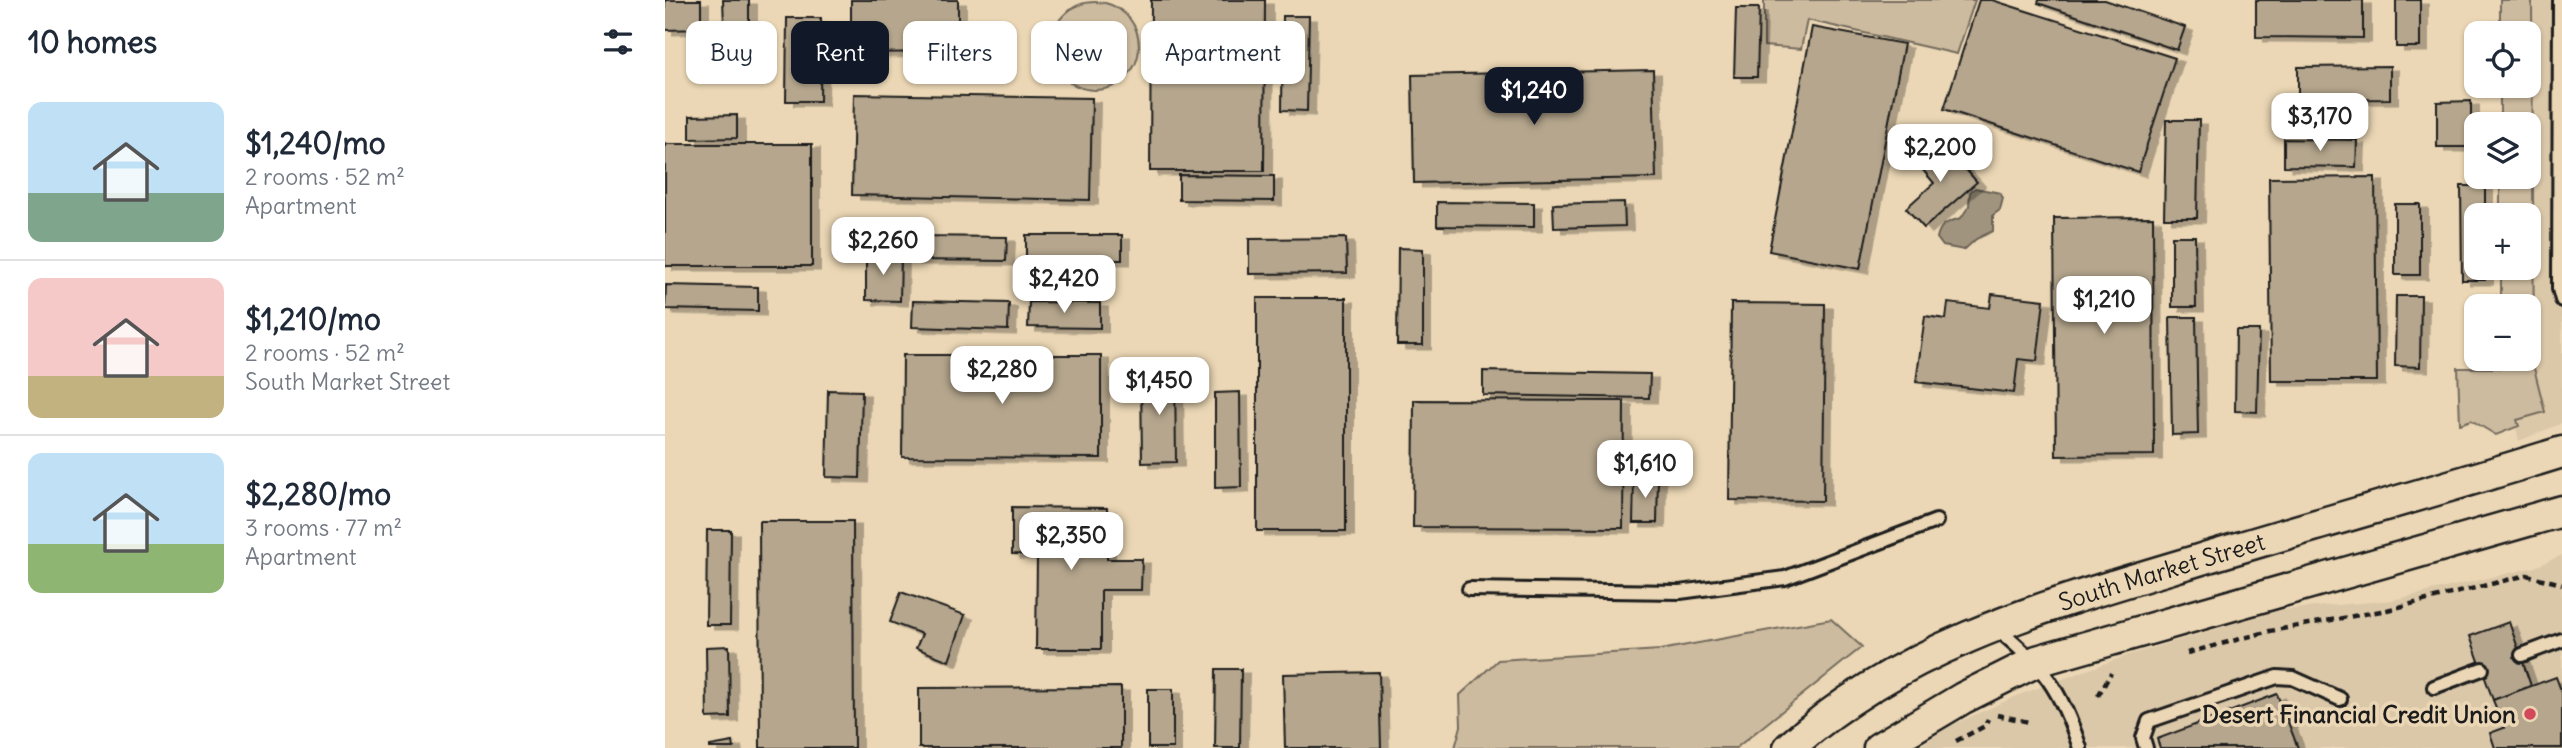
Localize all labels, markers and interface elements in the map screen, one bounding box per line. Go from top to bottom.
chip: Buy [686,21,777,84]
chip: Rent [791,21,889,84]
chip: Filters [903,21,1017,84]
chip: New [1031,21,1127,84]
chip: Apartment [1141,21,1305,84]
map controls [2464,21,2541,371]
button: locate [2464,21,2541,98]
text: 10 homes [28,23,157,61]
icon: filters [599,23,637,61]
pin: $1,240 [1477,68,1591,127]
text: $1,240 [1501,75,1567,104]
pin: $3,170 [2263,94,2377,153]
text: $3,170 [2287,101,2353,130]
button: layers [2464,112,2541,189]
text: $1,240/mo [245,124,386,162]
pin: $2,200 [1883,124,1997,184]
icon: home [84,130,168,214]
text: $2,200 [1903,132,1977,161]
text: 2 rooms · 52 m² [245,162,405,191]
text: Apartment [245,191,357,220]
button: + [2464,203,2541,280]
pin: $2,260 [826,218,940,277]
text: $2,260 [847,225,919,254]
pin: $2,420 [1007,256,1121,315]
text: $2,420 [1029,263,1099,292]
pin: $1,210 [2047,276,2161,336]
text: $1,210 [2072,284,2136,313]
button: − [2464,294,2541,371]
text: $1,210/mo [245,300,381,338]
icon: home [84,306,168,390]
text: 2 rooms · 52 m² [245,338,405,367]
pin: $2,280 [945,346,1059,406]
text: $2,280 [966,354,1038,383]
pin: $1,450 [1102,358,1216,417]
text: $1,450 [1125,365,1193,394]
text: South Market Street [245,367,450,396]
pin: $1,610 [1588,440,1702,500]
text: $1,610 [1613,448,1677,477]
text: $2,280/mo [245,475,391,513]
icon: home [84,481,168,565]
pin: $2,350 [1014,512,1128,572]
text: 3 rooms · 77 m² [245,513,402,542]
text: $2,350 [1035,520,1107,549]
street label: South Market Street [2054,526,2268,617]
text: Apartment [245,542,357,571]
place label: Desert Financial Credit Union [2202,699,2516,729]
marker: Desert Financial Credit Union [2522,706,2538,722]

